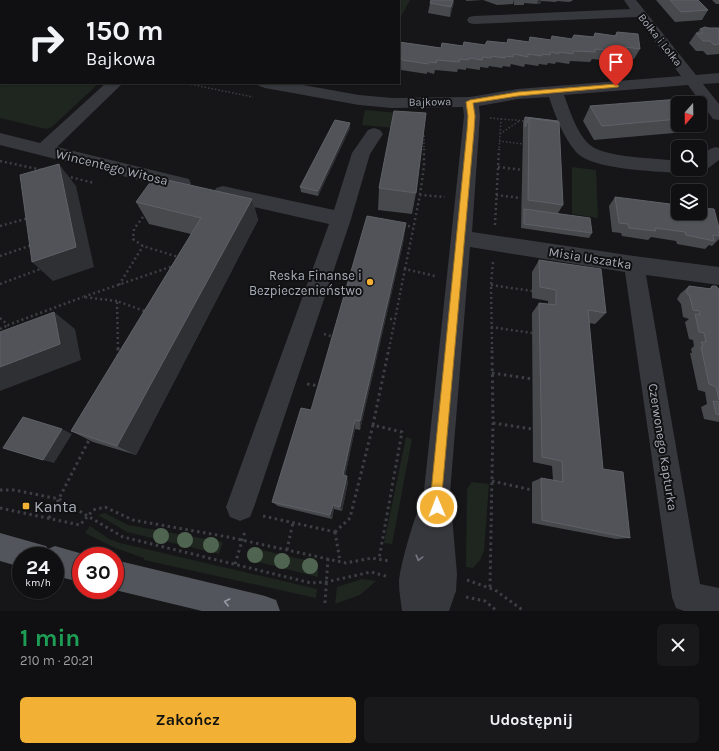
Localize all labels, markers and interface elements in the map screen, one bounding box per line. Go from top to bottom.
street label: Bolka i Lolka [635,11,685,69]
text: 150 m [86,14,164,47]
icon: right [20,16,72,68]
pin [599,45,633,86]
text: Bajkowa [86,48,156,70]
icon: arrive [605,51,627,73]
street label: Bajkowa [409,95,451,109]
north arrow [671,96,707,132]
map controls [671,96,707,220]
button: search [671,140,707,176]
street label: Wincentego Witosa [54,146,170,188]
button: layers [671,184,707,220]
street label: Misia Uszatka [547,244,633,272]
place label: Reska Finanse i Bezpieczenieństwo [249,268,362,298]
marker: Reska Finanse i Bezpieczenieństwo [365,277,375,287]
street label: Czerwonego Kapturka [646,382,680,512]
position arrow [416,486,458,528]
place label: Kanta [34,497,77,516]
marker: Kanta [21,501,31,511]
speed limit sign: 30 [72,547,124,599]
one-way arrow [415,554,424,561]
text: 24 [26,556,50,579]
text: km/h [25,577,51,589]
one-way arrow [224,598,231,607]
text: 1 min [20,624,80,652]
button: close [657,624,699,666]
text: 210 m · 20:21 [20,653,93,668]
button: Zakończ [20,697,356,743]
button: Udostępnij [364,697,699,743]

